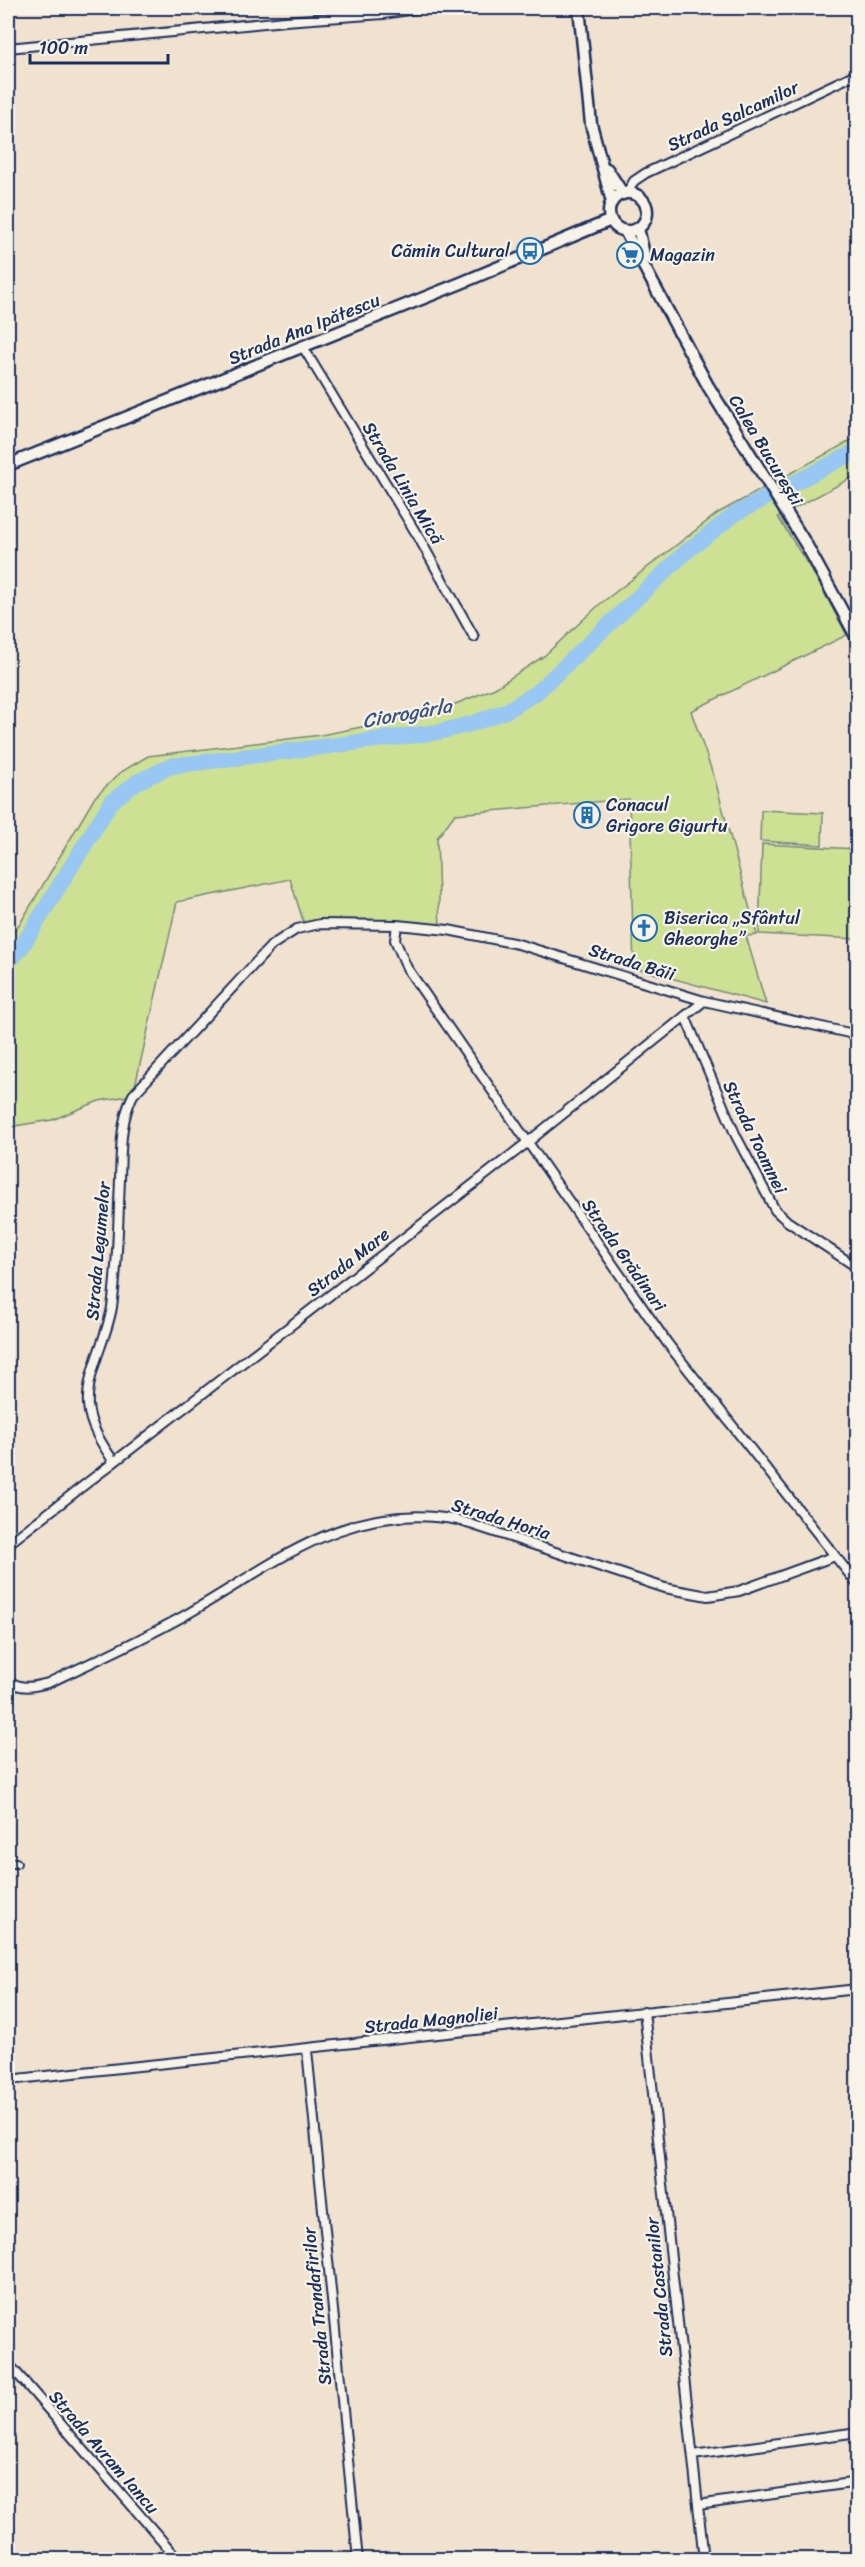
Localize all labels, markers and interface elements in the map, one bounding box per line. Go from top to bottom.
scale bar [30,27,168,65]
text: 100 m [39,32,88,64]
street label: Strada Salcamilor [662,71,806,161]
place label: Cămin Cultural [391,235,511,267]
bus stop icon: Cămin Cultural [515,236,545,266]
place label: Magazin [650,239,715,271]
supermarket icon: Magazin [615,240,645,270]
street label: Strada Ana Ipătescu [223,284,385,374]
street label: Calea București [720,388,813,513]
street label: Strada Linia Mică [354,415,453,552]
water label: Ciorogârla [360,688,457,739]
place label: Conacul Grigore Gigurtu [606,789,728,842]
building icon: Conacul Grigore Gigurtu [572,800,602,830]
place label: Biserica „Sfântul Gheorghe” [664,902,801,955]
church icon: Biserica „Sfântul Gheorghe” [629,913,659,943]
street label: Strada Băii [585,934,680,991]
street label: Strada Toamnei [714,1075,797,1200]
street label: Strada Legumelor [76,1179,120,1322]
street label: Strada Grădinari [573,1192,676,1319]
street label: Strada Mare [299,1219,397,1305]
street label: Strada Horia [448,1489,555,1549]
street label: Strada Magnoliei [363,1997,500,2043]
street label: Strada Castanilor [636,2214,682,2358]
street label: Strada Trandafirilor [293,2224,341,2387]
street label: Strada Avram Iancu [40,2382,168,2522]

